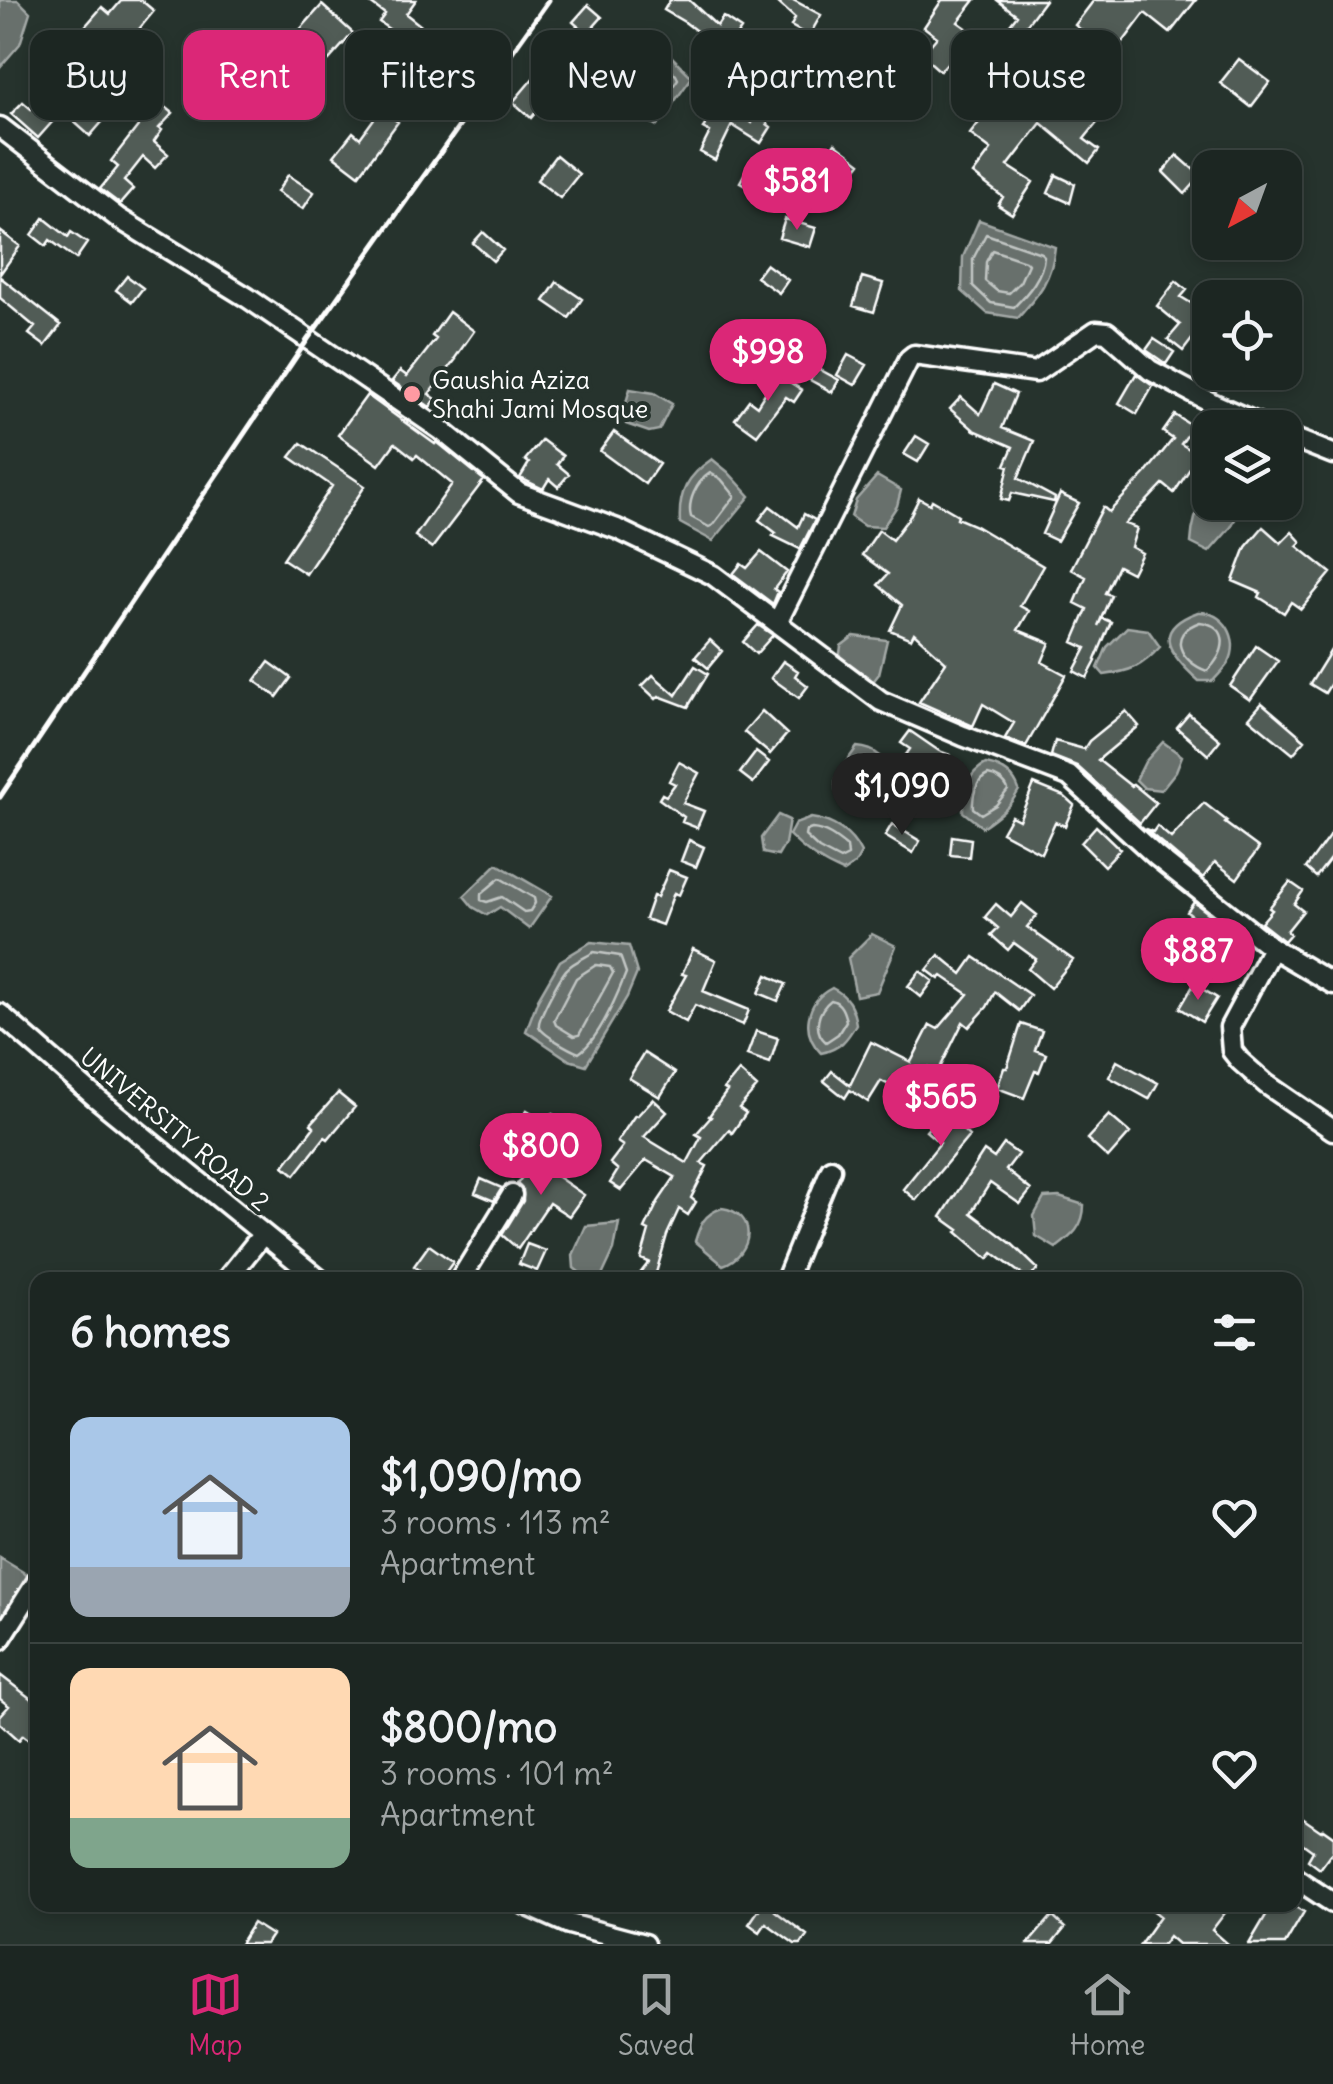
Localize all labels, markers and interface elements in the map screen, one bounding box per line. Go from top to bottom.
chip: Buy [30,30,163,120]
chip: Rent [183,30,325,120]
chip: Filters [345,30,511,120]
chip: New [531,30,671,120]
chip: Apartment [691,30,931,120]
chip: House [951,30,1121,120]
pin: $581 [738,148,856,233]
north arrow [1192,150,1302,260]
map controls [1192,150,1302,520]
text: $581 [763,160,831,201]
button: locate [1192,280,1302,390]
pin: $998 [709,319,827,404]
text: $998 [732,331,804,372]
place label: Gaushia Aziza Shahi Jami Mosque [432,364,648,425]
marker: Gaushia Aziza Shahi Jami Mosque [401,383,423,405]
button: layers [1192,410,1302,520]
pin: $1,090 [821,753,983,838]
text: $1,090 [853,765,951,806]
pin: $887 [1139,918,1257,1003]
text: $887 [1163,930,1233,971]
street label: UNIVERSITY ROAD 2 [74,1040,276,1218]
pin: $565 [882,1064,1000,1149]
text: $565 [905,1076,978,1117]
pin: $800 [482,1113,600,1198]
text: $800 [502,1125,580,1166]
icon: filters [1207,1305,1262,1360]
text: 6 homes [70,1306,231,1358]
text: $1,090/mo [380,1450,582,1502]
icon: home [150,1457,270,1577]
icon: heart [1207,1490,1262,1545]
text: 3 rooms · 113 m² [380,1502,611,1543]
text: Apartment [380,1543,535,1584]
text: $800/mo [380,1701,557,1753]
icon: home [150,1708,270,1828]
icon: heart [1207,1741,1262,1796]
text: 3 rooms · 101 m² [380,1753,614,1794]
text: Apartment [380,1794,535,1835]
tab: Map [188,1967,243,2063]
tab: Saved [618,1967,695,2063]
tab: Home [1070,1967,1145,2063]

